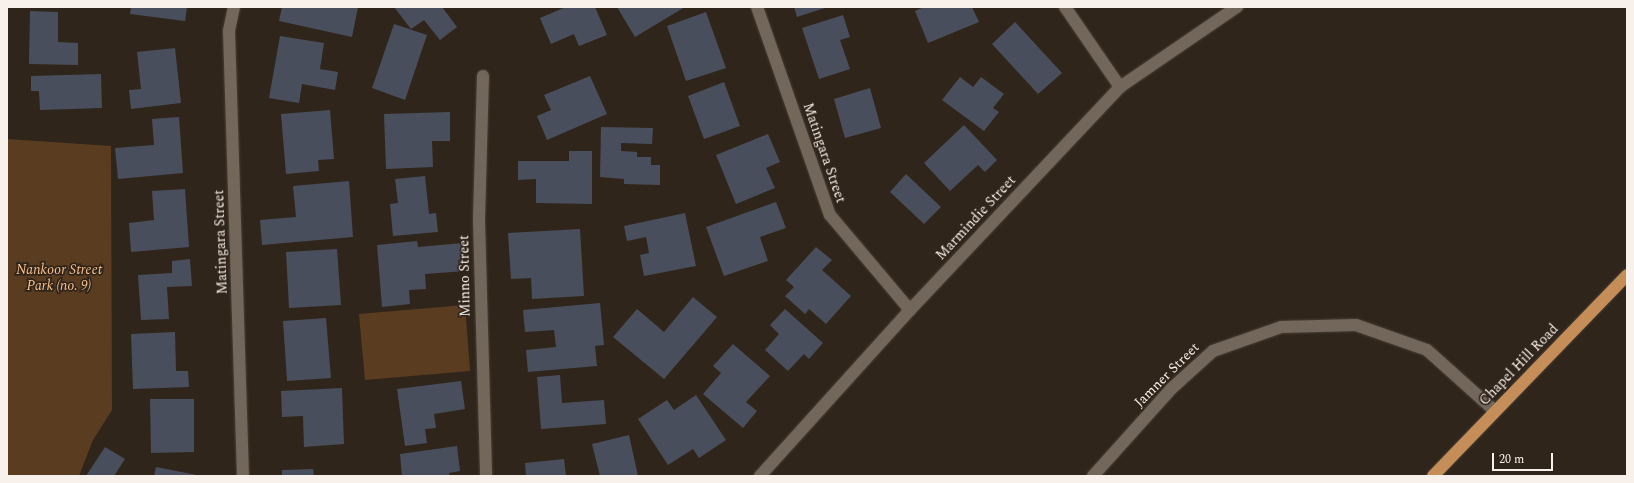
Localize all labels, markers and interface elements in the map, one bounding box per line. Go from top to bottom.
street label: Matingara Street [799,101,849,205]
street label: Marmindie Street [933,172,1019,264]
street label: Matingara Street [211,189,231,295]
street label: Minno Street [456,235,474,317]
park label: Nankoor Street Park (no. 9) [16,262,102,294]
street label: Chapel Hill Road [1476,321,1562,409]
street label: Jamner Street [1131,339,1203,411]
scale bar [1494,445,1555,471]
text: 20 m [1499,450,1524,469]

